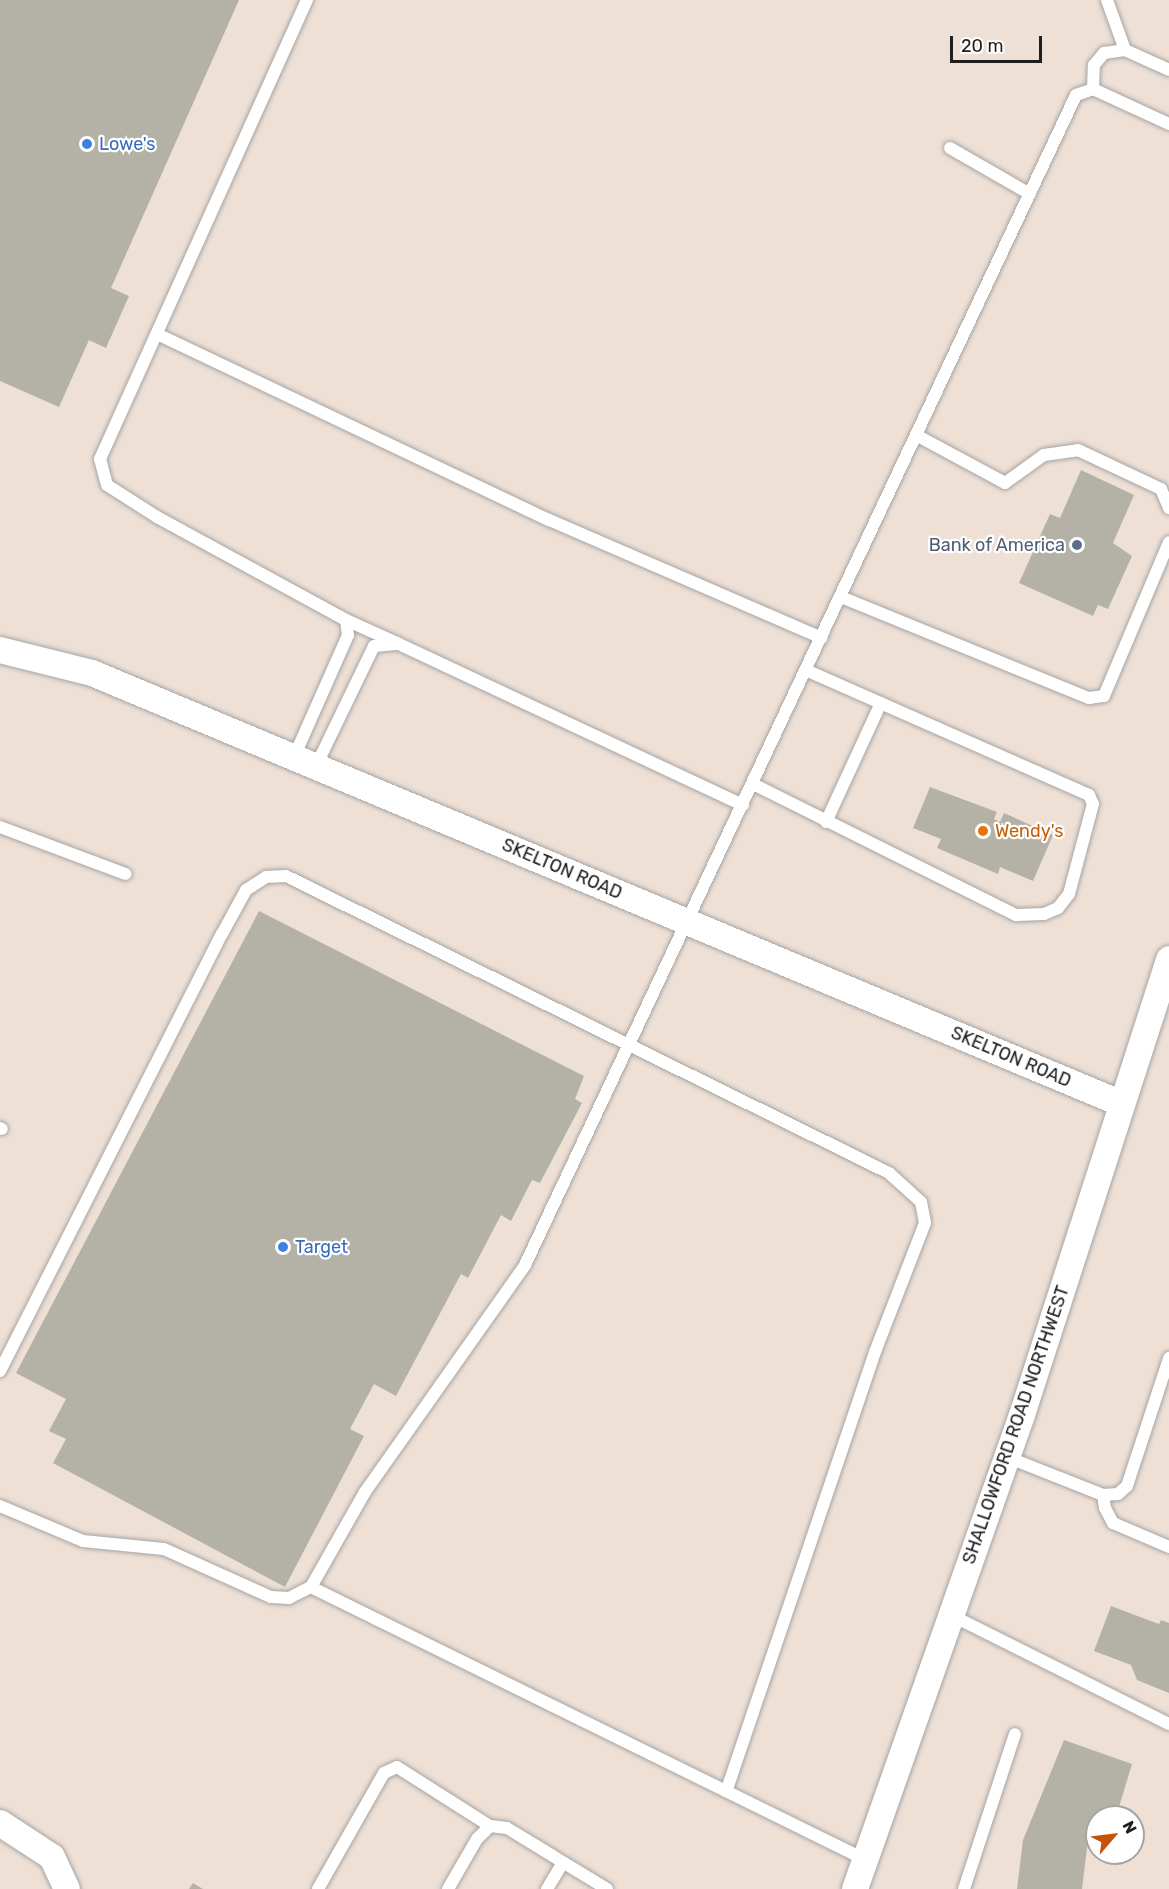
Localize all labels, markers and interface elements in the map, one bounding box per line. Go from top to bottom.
scale bar [953,24,1044,62]
text: 20 m [961,35,1003,57]
place label: Lowe's [99,133,156,155]
marker: Lowe's [80,137,94,151]
place label: Bank of America [928,534,1065,556]
marker: Bank of America [1070,538,1084,552]
place label: Wendy's [995,820,1063,842]
marker: Wendy's [976,824,990,838]
street label: SKELTON ROAD [499,834,625,904]
street label: SKELTON ROAD [948,1022,1074,1092]
place label: Target [295,1236,348,1258]
marker: Target [276,1240,290,1254]
street label: SHALLOWFORD ROAD NORTHWEST [958,1283,1074,1567]
north arrow [1085,1805,1145,1865]
text: N [1118,1818,1141,1837]

